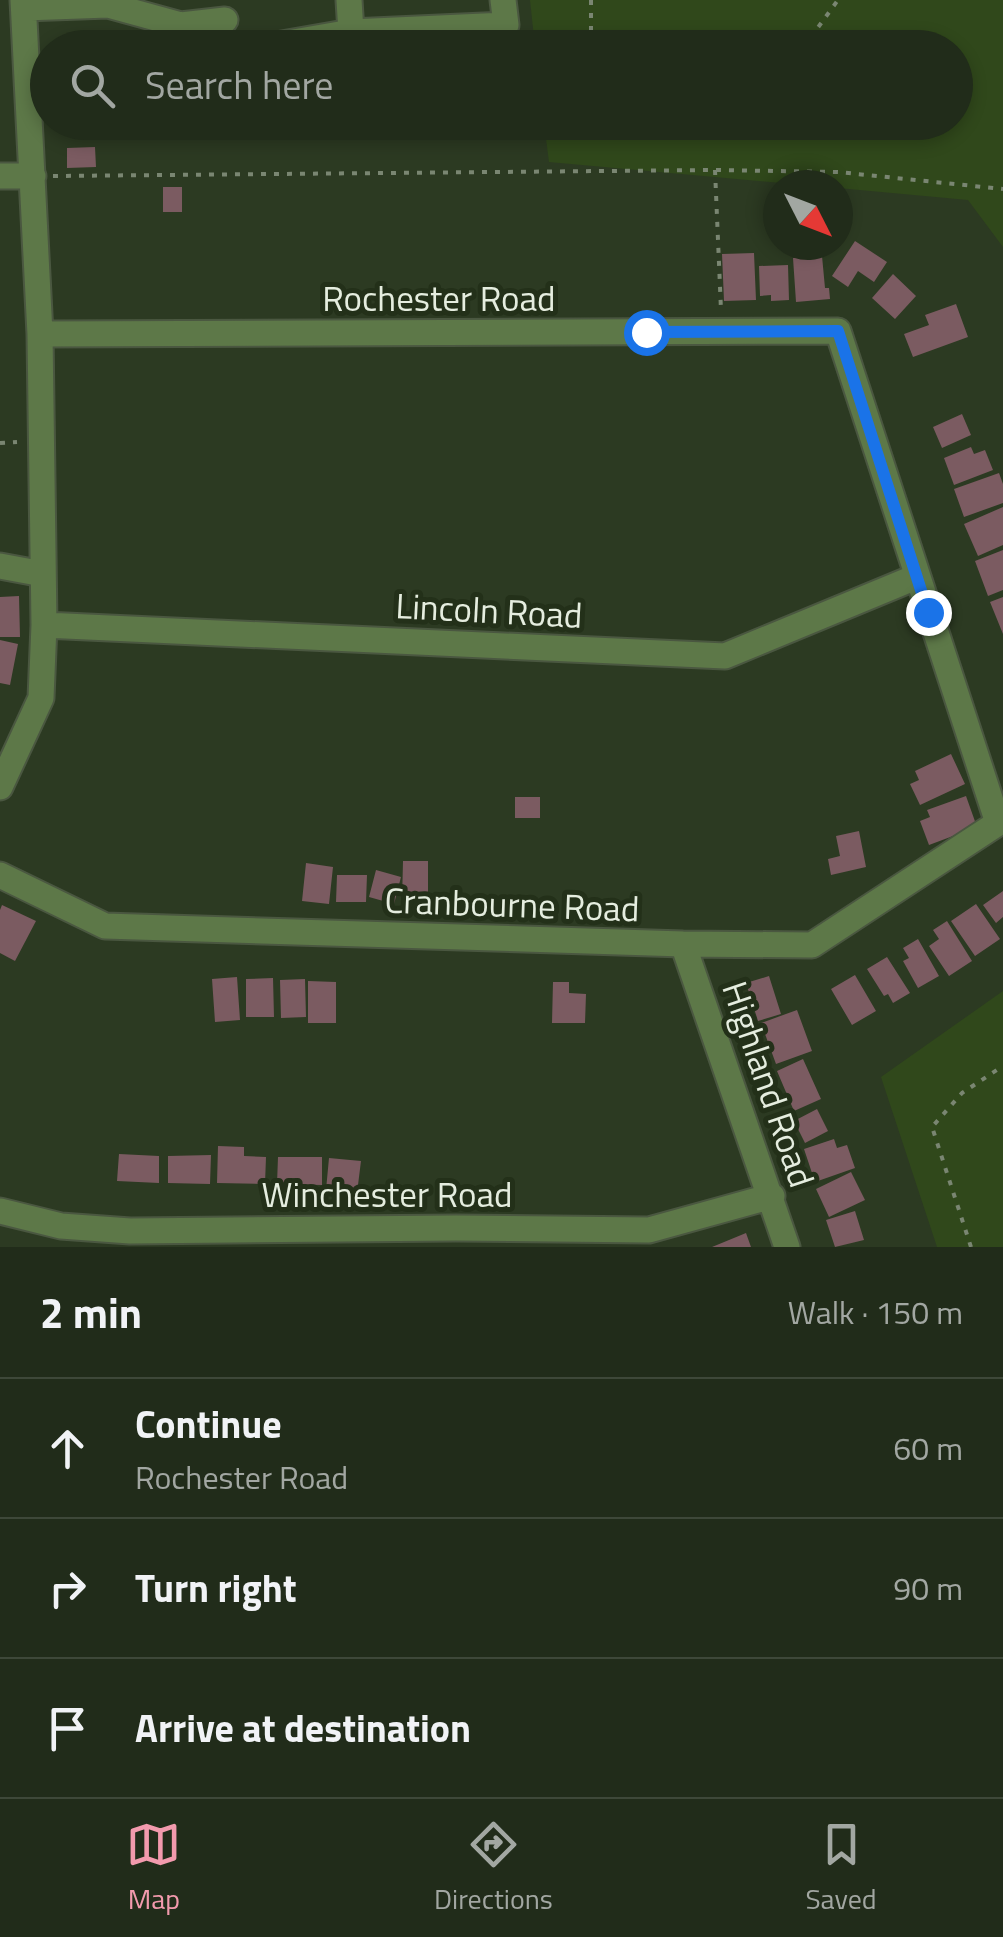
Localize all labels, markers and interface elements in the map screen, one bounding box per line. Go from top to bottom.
search box [30,30,973,140]
text: Search here [145,56,333,114]
icon: search [65,58,120,113]
north arrow [763,170,853,260]
street label: Rochester Road [322,271,556,325]
route start [624,310,670,356]
street label: Lincoln Road [394,578,584,642]
route end [906,590,952,636]
street label: Cranbourne Road [384,873,640,935]
street label: Highland Road [709,974,829,1194]
street label: Winchester Road [261,1167,513,1221]
text: 2 min [40,1280,142,1344]
text: Walk · 150 m [788,1288,963,1336]
text: Continue [135,1395,282,1453]
icon: ahead [40,1421,95,1476]
text: 60 m [893,1424,963,1472]
text: Rochester Road [135,1453,348,1501]
text: Turn right [135,1559,297,1617]
icon: right [40,1561,95,1616]
text: 90 m [893,1564,963,1612]
text: Arrive at destination [135,1699,471,1757]
icon: arrive [40,1701,95,1756]
tab: Map [126,1817,181,1920]
tab: Directions [434,1817,553,1920]
tab: Saved [805,1817,877,1920]

